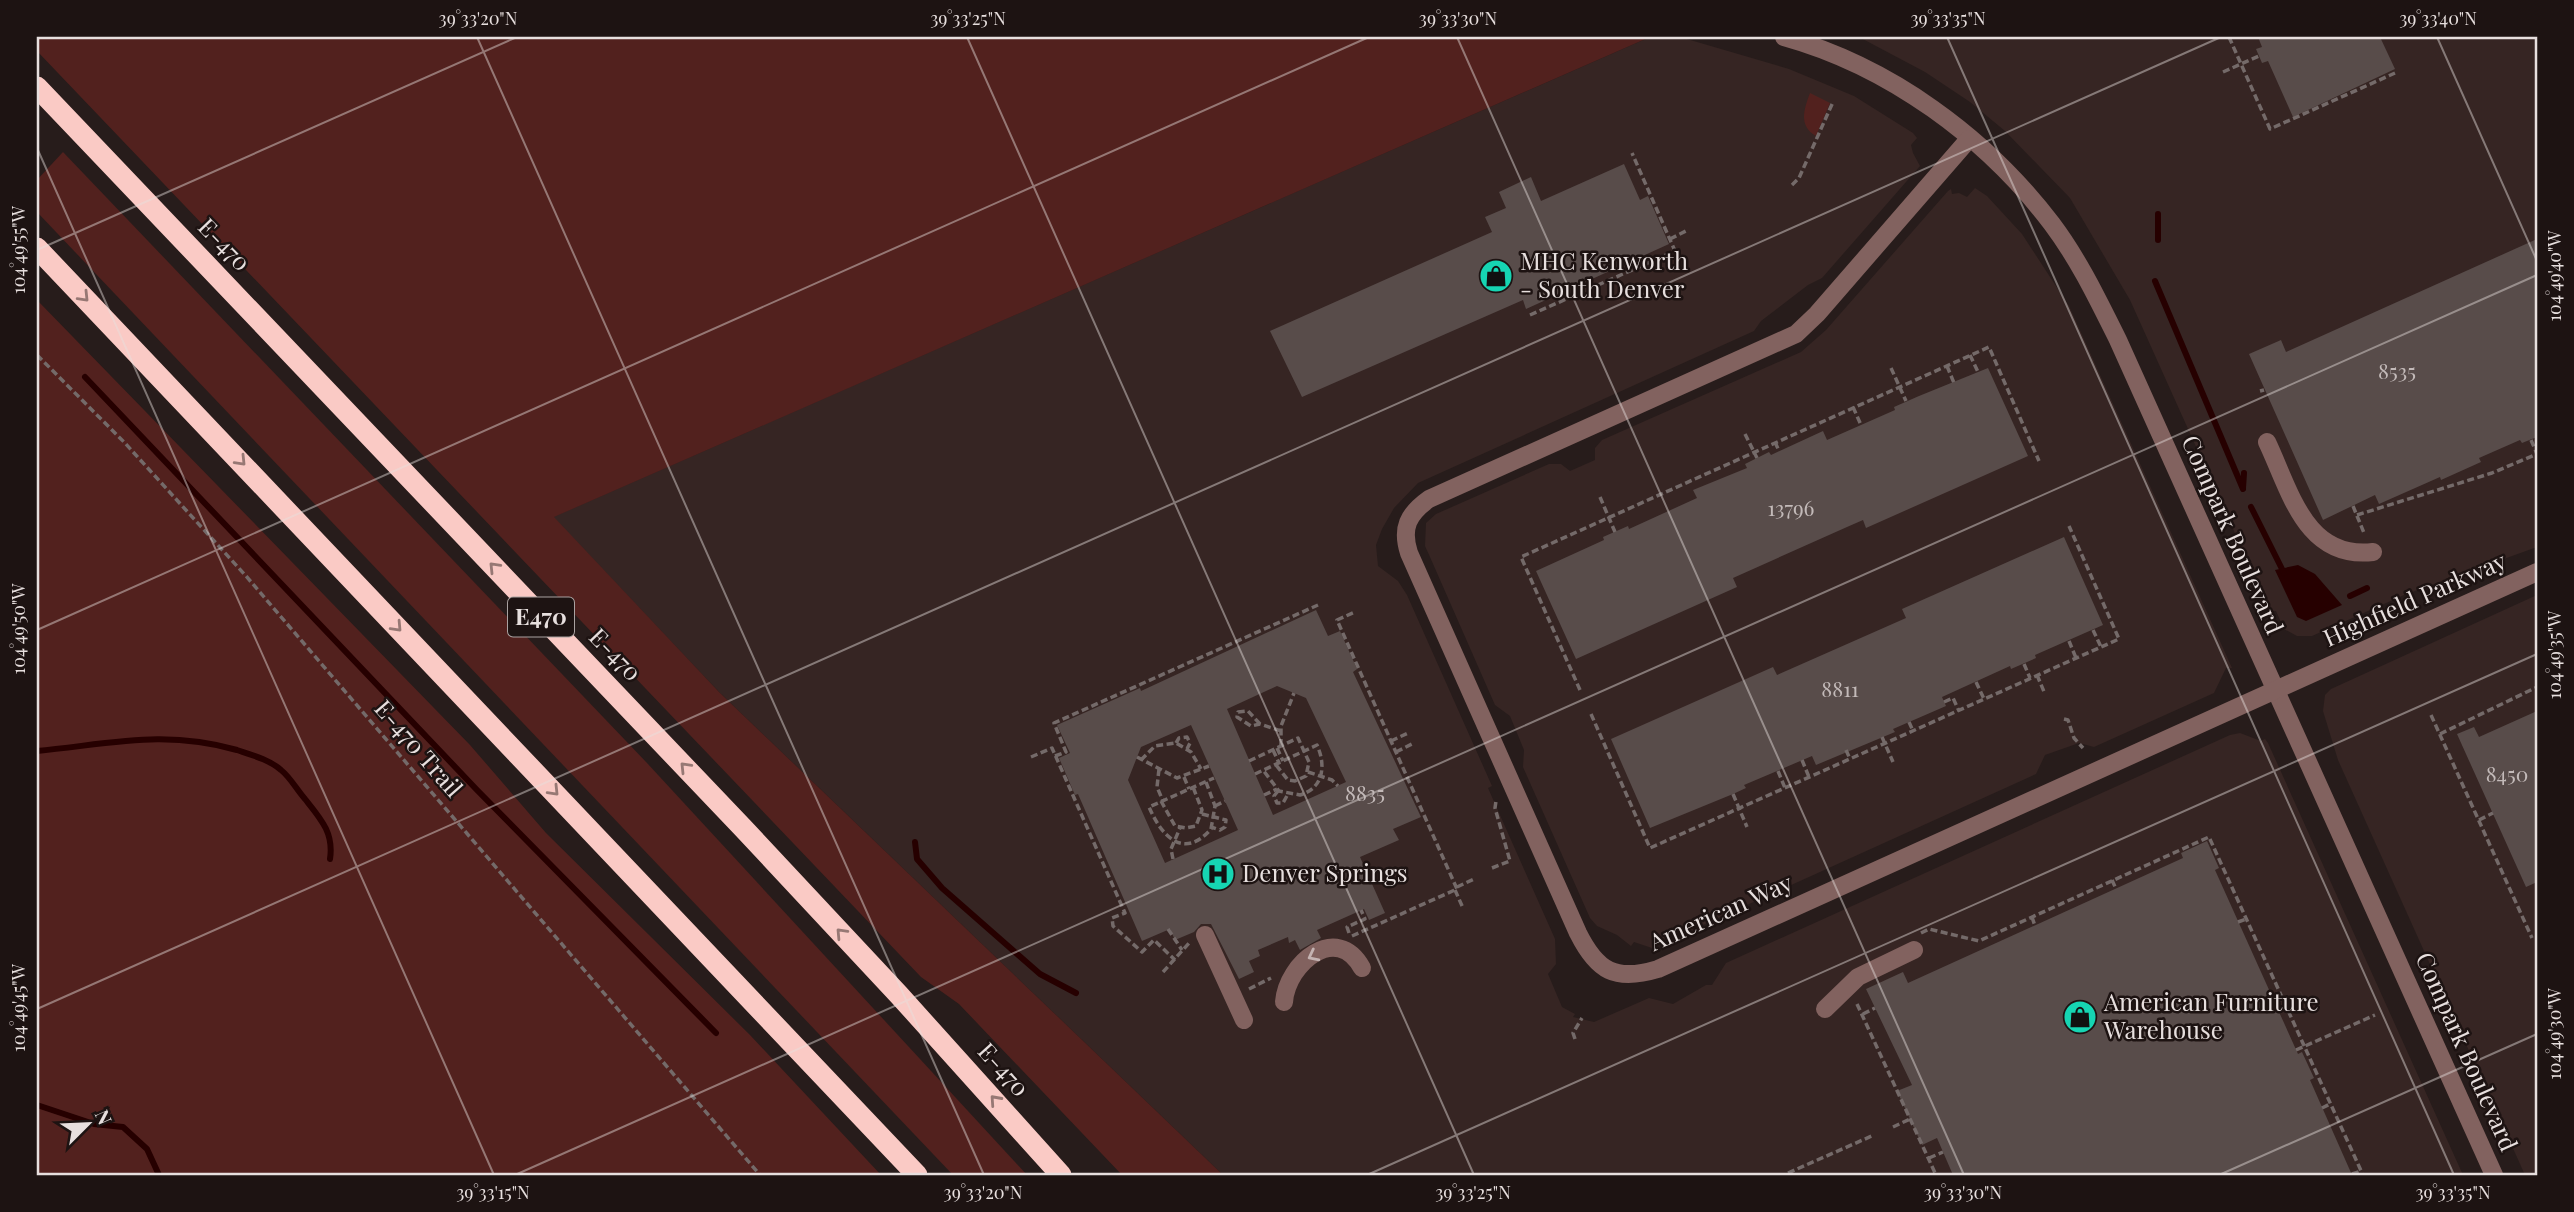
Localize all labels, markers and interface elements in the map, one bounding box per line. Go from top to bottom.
text: 39°33'20"N [439,6,518,30]
text: 39°33'25"N [930,6,1006,30]
text: 39°33'30"N [1419,6,1497,30]
text: 39°33'35"N [1910,6,1986,30]
text: 39°33'40"N [2399,6,2477,30]
text: 104°49'55"W [6,205,30,294]
street label: E-470 [192,210,259,277]
text: 104°49'40"W [2542,230,2566,322]
place label: MHC Kenworth - South Denver [1520,244,1688,304]
shop icon: MHC Kenworth - South Denver [1477,257,1515,295]
one-way arrow [75,289,88,302]
house number: 8535 [2378,356,2416,384]
street label: Compark Boulevard [2176,430,2292,639]
one-way arrow [232,453,245,466]
house number: 13796 [1768,493,1815,521]
street label: Highfield Parkway [2318,543,2511,653]
one-way arrow [490,562,503,575]
text: 104°49'50"W [6,583,30,675]
road number: E470 [508,597,574,636]
text: 104°49'35"W [2542,610,2566,699]
one-way arrow [389,618,402,631]
street label: E-470 [583,620,650,687]
house number: 8811 [1821,674,1859,702]
street label: E-470 Trail [368,692,471,803]
house number: 8450 [2486,759,2528,787]
one-way arrow [681,762,694,775]
house number: 8835 [1345,778,1385,806]
one-way arrow [546,783,559,796]
hospital icon: Denver Springs [1199,855,1237,893]
place label: Denver Springs [1242,856,1407,888]
street label: American Way [1642,865,1797,957]
one-way arrow [837,928,850,941]
one-way arrow [1308,947,1321,961]
street label: Compark Boulevard [2410,947,2526,1156]
text: 104°49'45"W [6,963,30,1052]
place label: American Furniture Warehouse [2103,985,2319,1045]
text: 104°49'30"W [2542,987,2566,1080]
shop icon: American Furniture Warehouse [2061,998,2099,1036]
street label: E-470 [972,1035,1037,1103]
north arrow [52,1090,122,1160]
one-way arrow [991,1096,1003,1109]
text: N [90,1105,119,1128]
text: 39°33'15"N [456,1180,530,1204]
text: 39°33'20"N [944,1180,1023,1204]
text: 39°33'25"N [1435,1180,1511,1204]
text: 39°33'30"N [1924,1180,2002,1204]
text: 39°33'35"N [2415,1180,2491,1204]

